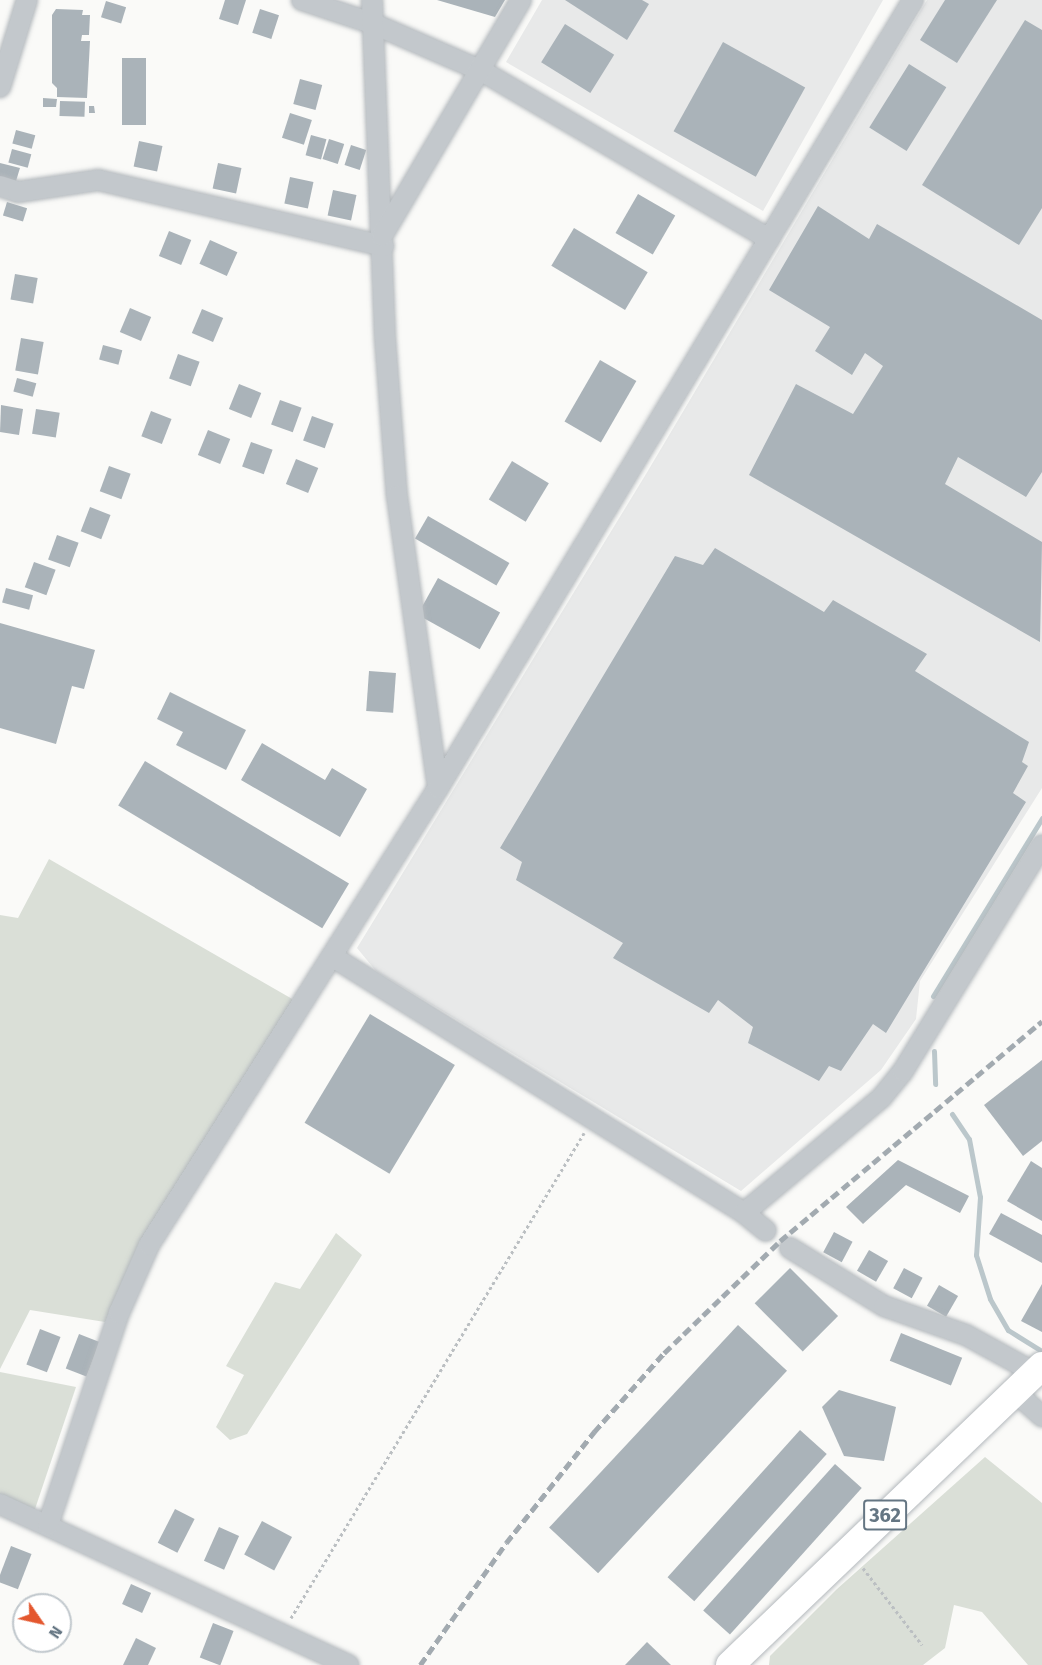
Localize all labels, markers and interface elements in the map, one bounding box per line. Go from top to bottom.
road number: 362 [862,1498,908,1532]
north arrow [12,1593,72,1653]
text: N [45,1623,67,1642]

